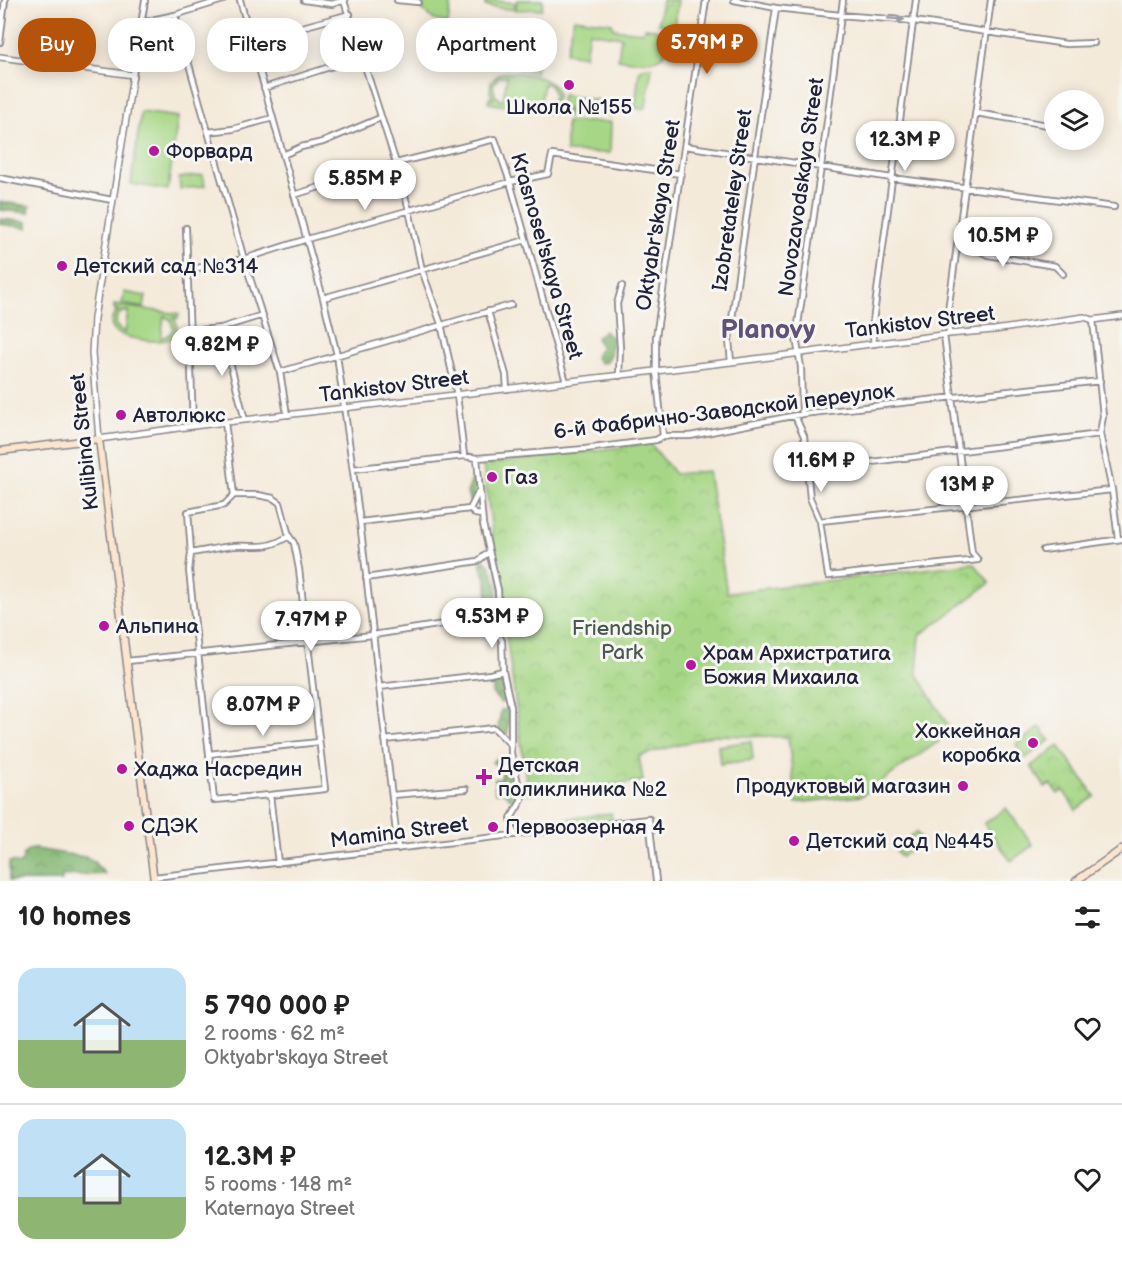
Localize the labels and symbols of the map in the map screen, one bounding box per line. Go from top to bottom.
one-way arrow [886,14,905,24]
pin: 5.79M ₽ [652,24,762,75]
street label: Novozavodskaya Street [774,76,829,298]
marker: Школа №155 [562,78,576,92]
place label: Школа №155 [506,95,632,120]
street label: Izobretateley Street [707,107,758,293]
street label: Oktyabr'skaya Street [631,117,686,313]
pin: 12.3M ₽ [850,121,960,172]
place label: Форвард [166,139,253,164]
marker: Форвард [147,144,161,158]
street label: Krasnosel'skaya Street [505,150,588,363]
pin: 5.85M ₽ [310,160,420,211]
pin: 10.5M ₽ [948,217,1058,268]
place label: Детский сад №314 [74,254,259,279]
marker: Детский сад №314 [55,259,69,273]
street label: Tankistov Street [844,301,997,344]
district label: Planovy [721,314,816,346]
pin: 9.82M ₽ [167,326,277,377]
street label: Tankistov Street [318,365,471,408]
street label: Kulibina Street [65,372,104,512]
street label: 6-й Фабрично-Заводской переулок [552,378,896,445]
place label: Автолюкс [132,403,226,428]
marker: Автолюкс [114,408,128,422]
pin: 11.6M ₽ [766,442,876,493]
place label: Газ [504,465,538,490]
pin: 13M ₽ [925,466,1009,517]
marker: Газ [485,470,499,484]
pin: 9.53M ₽ [437,598,547,649]
pin: 7.97M ₽ [256,601,366,652]
place label: Альпина [115,614,200,639]
park label: Friendship Park [572,616,672,665]
marker: Альпина [97,619,111,633]
place label: Храм Архистратига Божия Михаила [703,641,891,690]
marker: Храм Архистратига Божия Михаила [684,658,698,672]
pin: 8.07M ₽ [208,686,318,737]
place label: Хоккейная коробка [915,719,1022,768]
marker: Хоккейная коробка [1026,736,1040,750]
place label: Детская поликлиника №2 [498,753,667,802]
place label: Хаджа Насредин [134,757,302,782]
marker: Хаджа Насредин [115,762,129,776]
marker: Детская поликлиника №2 [475,768,493,786]
place label: Продуктовый магазин [735,774,951,799]
marker: Продуктовый магазин [956,779,970,793]
street label: Mamina Street [329,812,470,853]
place label: СДЭК [141,814,198,839]
place label: Первоозерная 4 [505,815,665,840]
marker: СДЭК [122,819,136,833]
marker: Первоозерная 4 [486,820,500,834]
place label: Детский сад №445 [806,829,994,854]
marker: Детский сад №445 [787,834,801,848]

